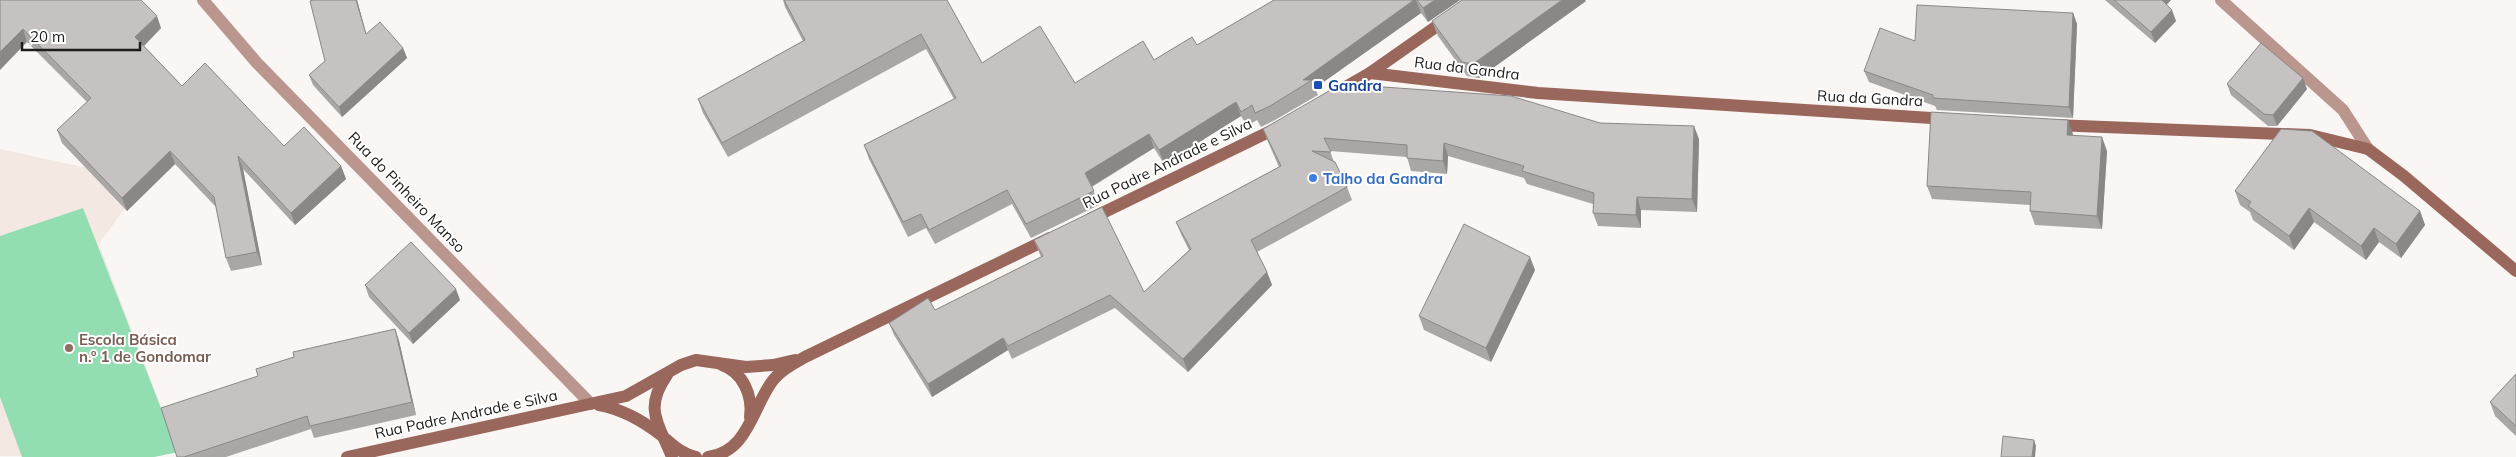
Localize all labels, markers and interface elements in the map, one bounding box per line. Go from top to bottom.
scale bar [22,20,140,52]
text: 20 m [30,27,65,46]
street label: Rua da Gandra [1413,52,1521,84]
place label: Gandra [1328,76,1382,95]
marker: Gandra [1312,79,1324,91]
street label: Rua da Gandra [1817,86,1923,110]
street label: Rua Padre Andrade e Silva [1079,114,1255,212]
street label: Rua do Pinheiro Manso [344,128,470,256]
place label: Talho da Gandra [1323,169,1443,188]
marker: Talho da Gandra [1307,172,1319,184]
place label: Escola Básica n.º 1 de Gondomar [79,330,211,366]
marker: Escola Básica n.º 1 de Gondomar [63,342,75,354]
street label: Rua Padre Andrade e Silva [373,385,559,443]

